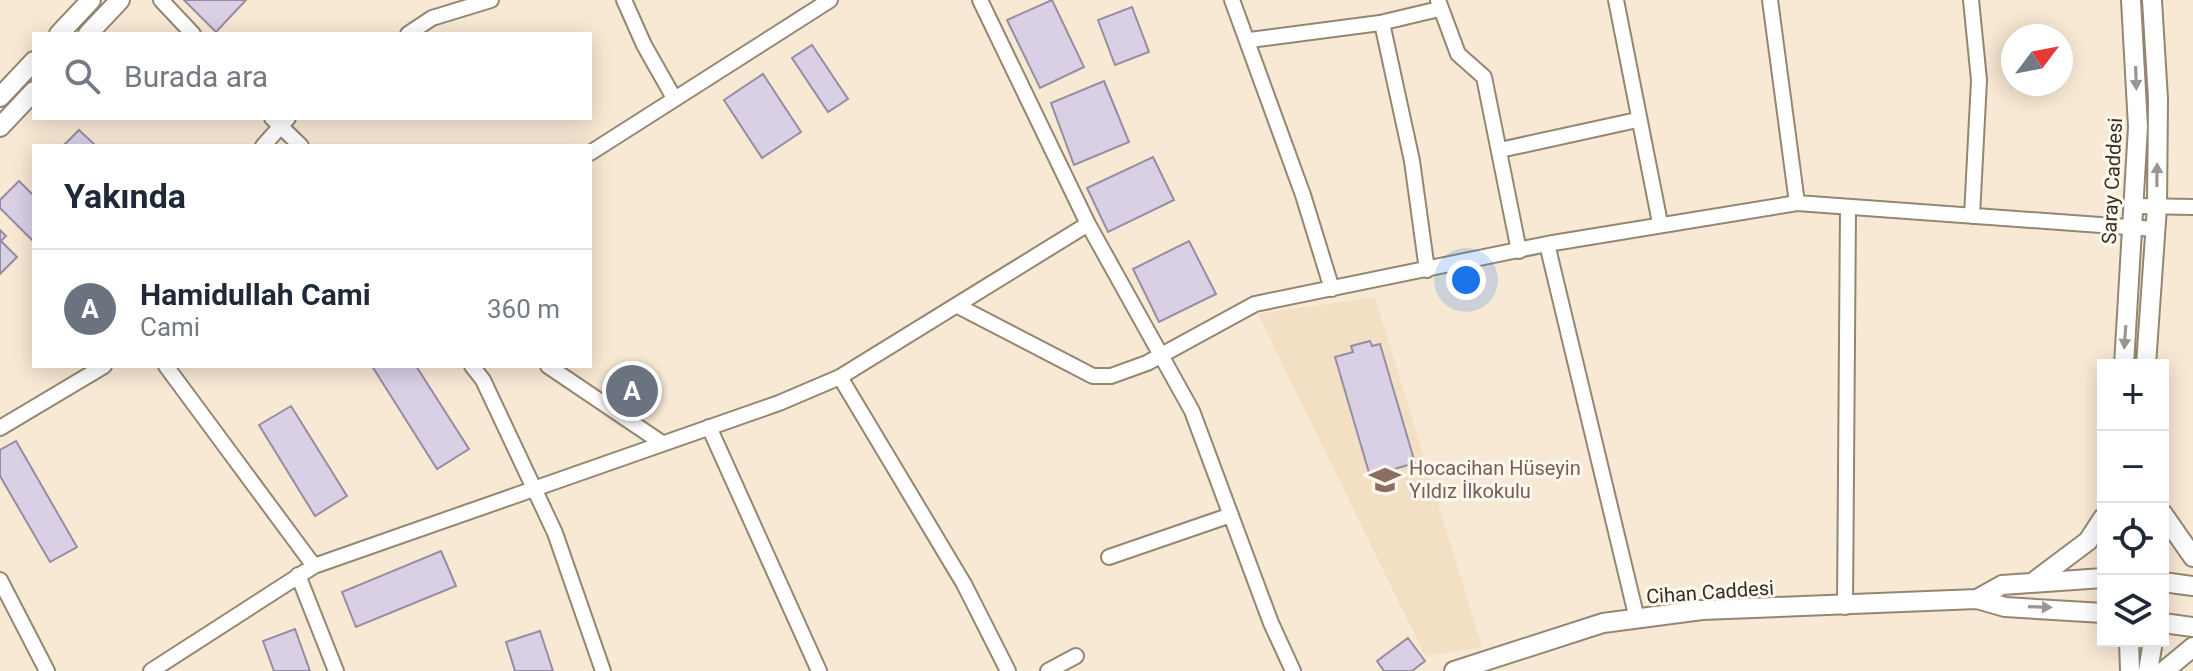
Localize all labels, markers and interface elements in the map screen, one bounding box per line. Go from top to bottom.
north arrow [2001,24,2073,96]
search box [32,32,592,120]
icon: search [60,54,104,98]
text: Burada ara [124,59,268,94]
one-way arrow [2130,66,2143,91]
street label: Saray Caddesi [2097,117,2127,245]
one-way arrow [2151,162,2163,187]
text: Yakında [64,176,186,216]
your location [1446,260,1486,300]
text: Hamidullah Cami [140,277,371,312]
text: A [81,294,99,324]
text: 360 m [487,294,560,324]
text: Cami [140,312,200,342]
one-way arrow [2119,325,2132,350]
map controls [2097,359,2169,647]
button: + [2097,359,2169,431]
pin: A [606,361,658,421]
button: − [2097,431,2169,503]
place label: Hocacihan Hüseyin Yıldız İlkokulu [1409,456,1581,503]
school or university icon: Hocacihan Hüseyin Yıldız İlkokulu [1368,463,1402,497]
button: locate [2097,503,2169,575]
button: layers [2097,575,2169,647]
street label: Cihan Caddesi [1645,576,1775,608]
one-way arrow [2028,600,2053,613]

